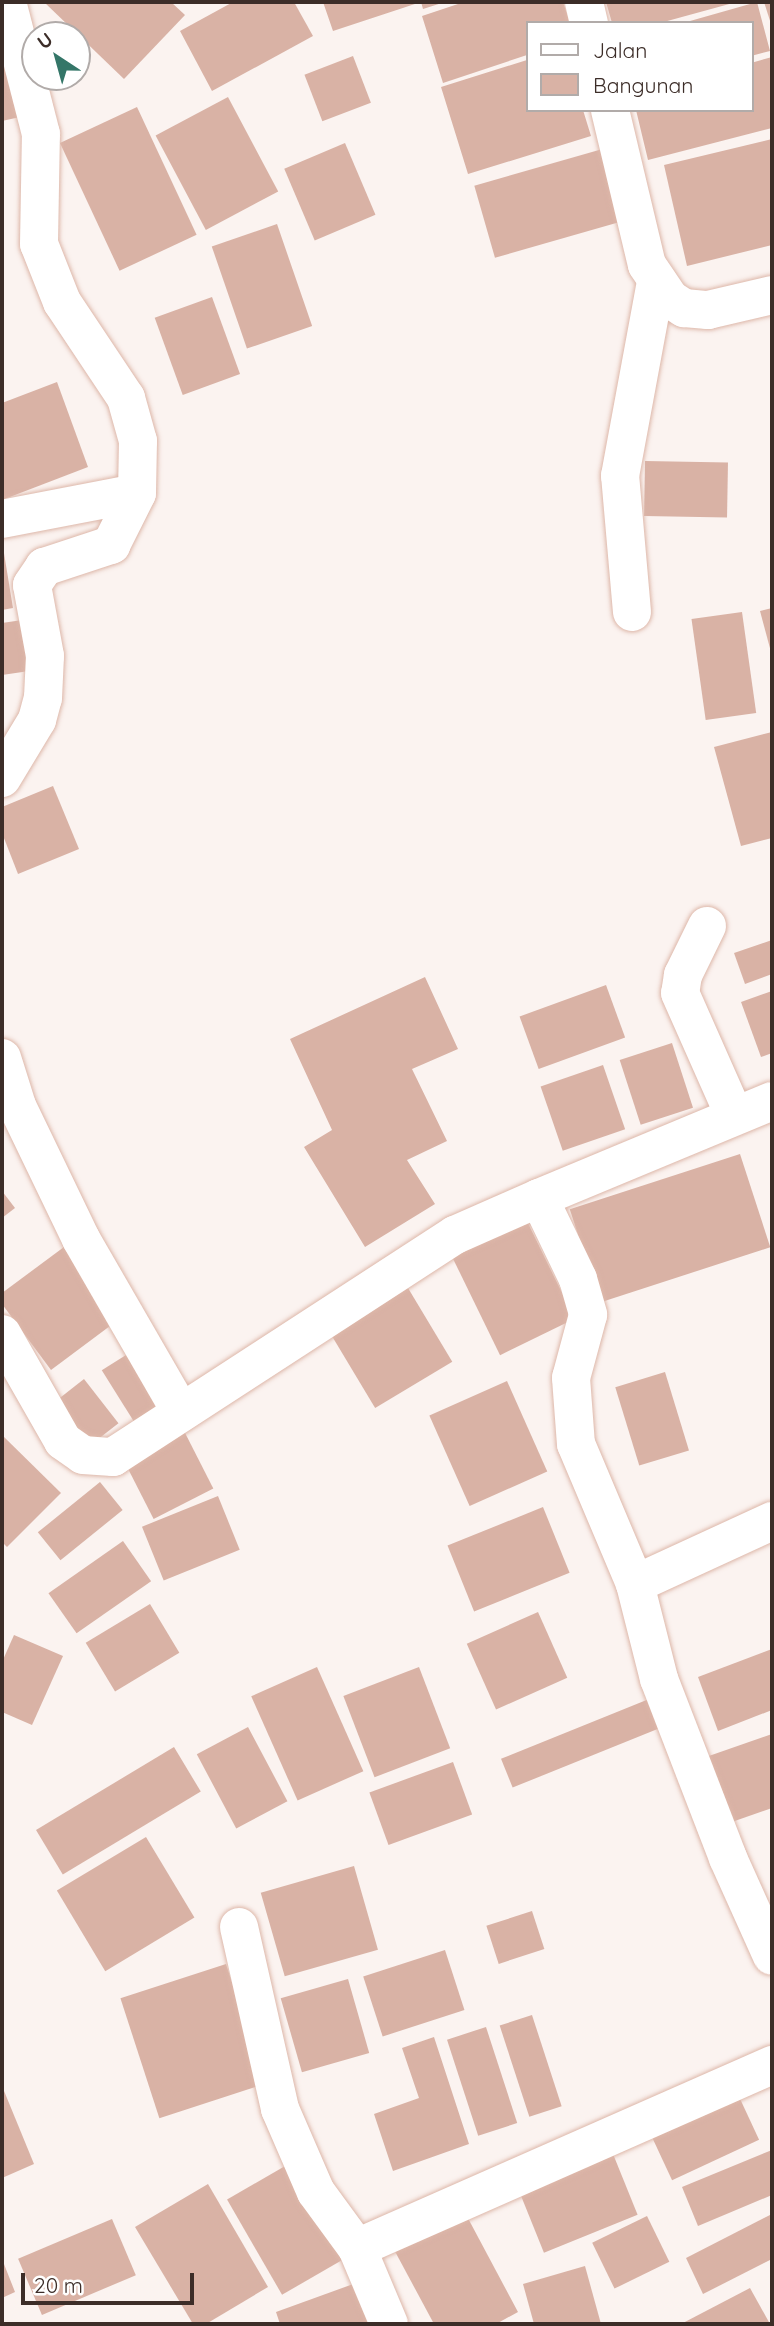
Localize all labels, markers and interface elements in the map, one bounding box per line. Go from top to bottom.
north arrow [21,21,91,91]
legend [526,21,753,112]
text: U [32,27,57,54]
text: Jalan [593,37,647,63]
text: Bangunan [593,72,693,98]
scale bar [24,2260,198,2304]
text: 20 m [34,2272,83,2298]

